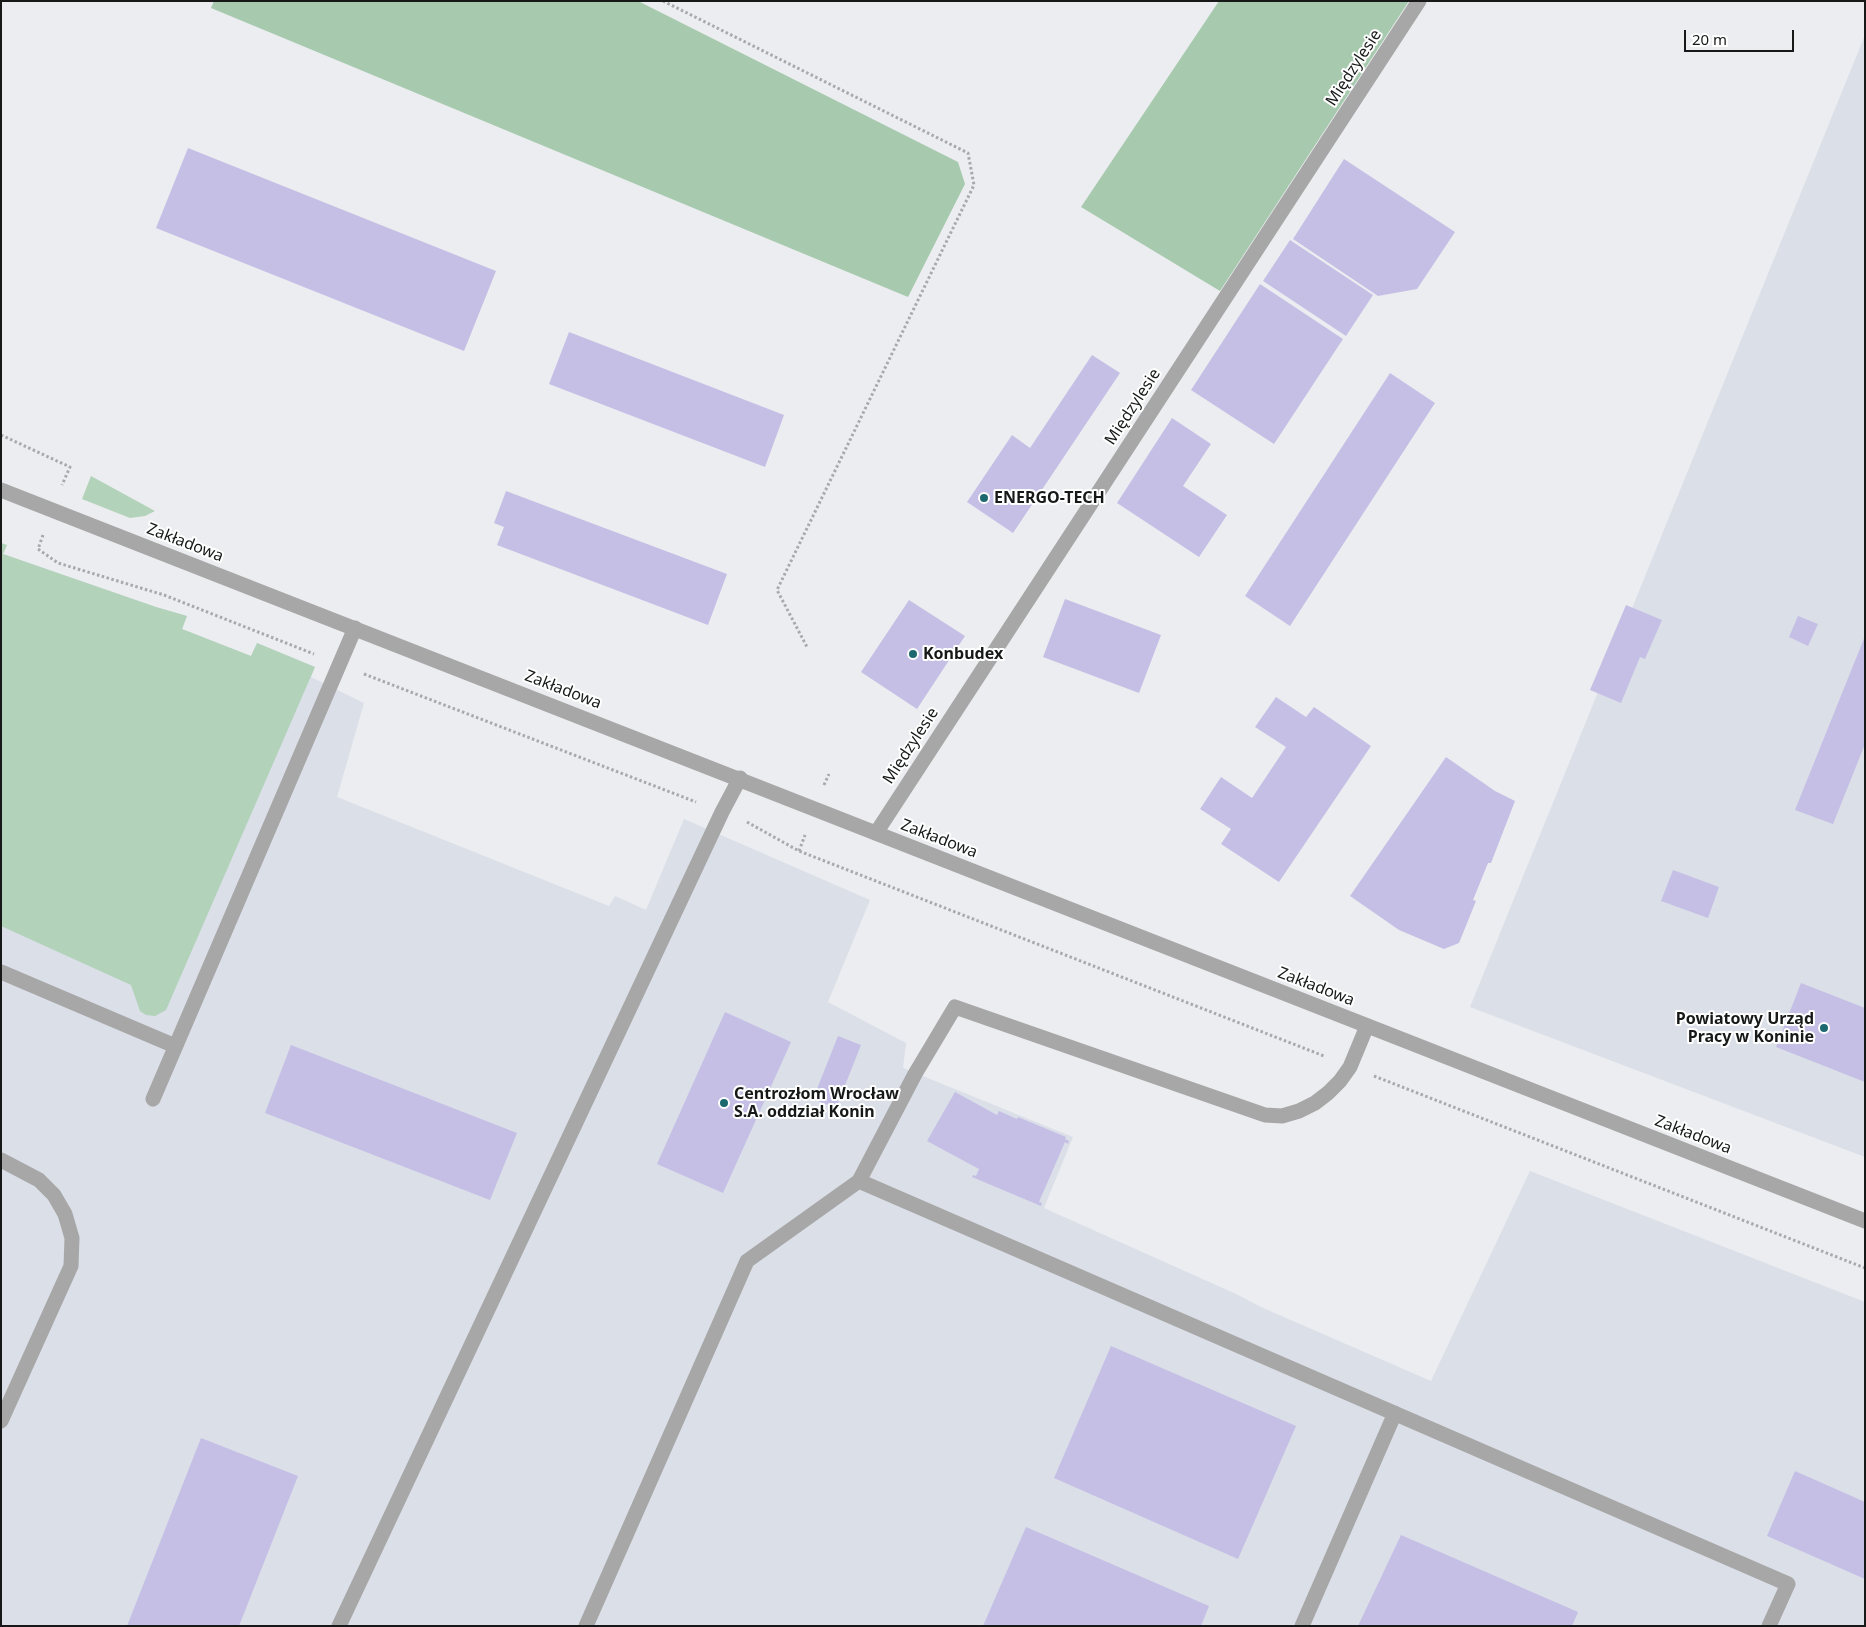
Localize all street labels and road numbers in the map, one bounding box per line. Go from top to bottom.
street label: Międzylesie [1322,26,1386,110]
street label: Międzylesie [1101,365,1165,449]
street label: Zakładowa [144,520,226,566]
street label: Zakładowa [522,667,604,713]
street label: Międzylesie [879,704,943,788]
street label: Zakładowa [898,816,980,862]
street label: Zakładowa [1275,964,1357,1010]
street label: Zakładowa [1652,1112,1734,1158]

